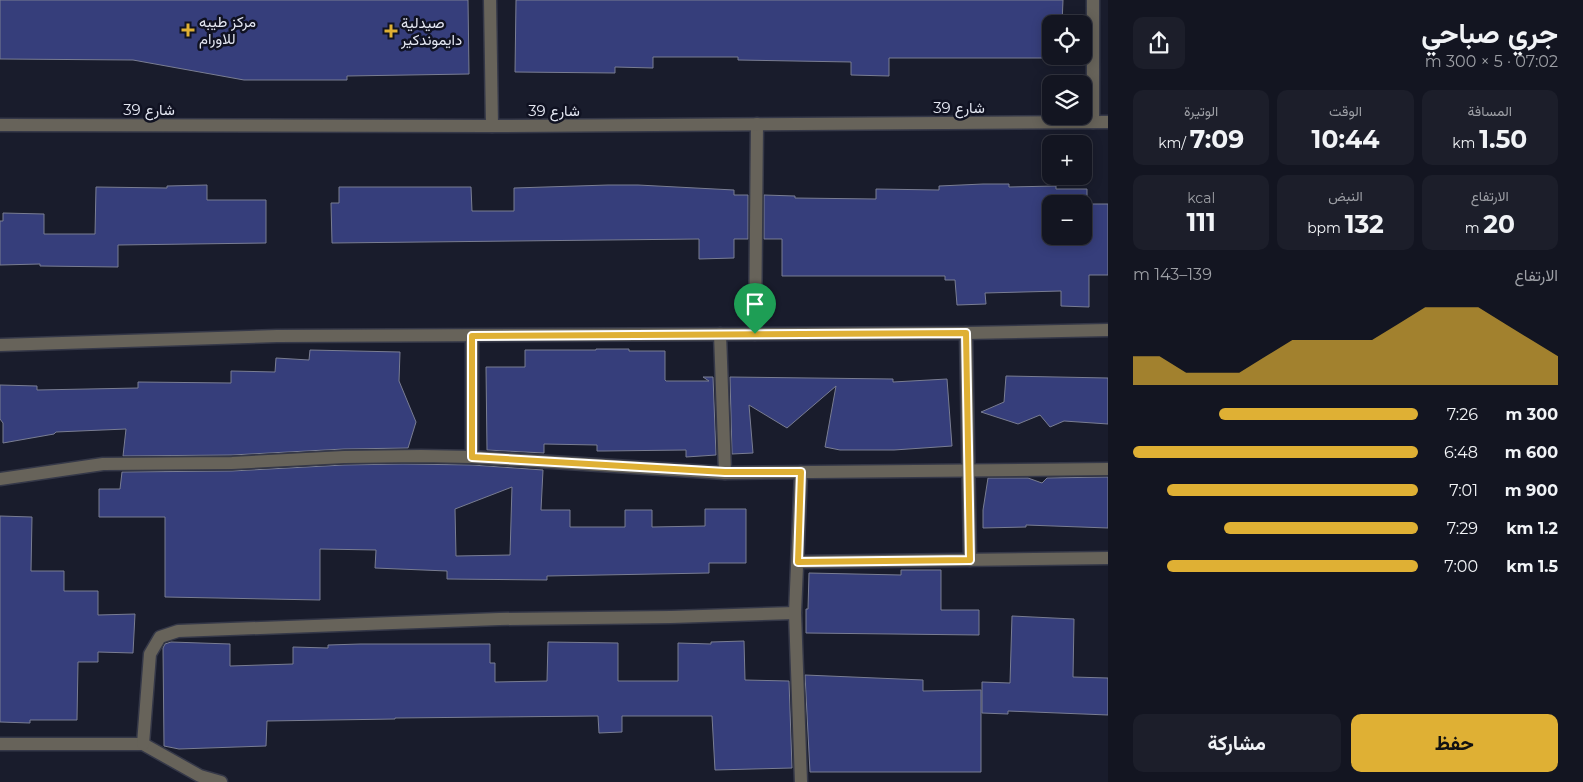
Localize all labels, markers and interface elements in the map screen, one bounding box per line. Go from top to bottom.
place label: مركز طيبه للاورام [199,12,256,49]
place label: صيدلية دايموندكير [400,13,462,49]
map controls [1042,15,1092,245]
button: locate [1042,15,1092,65]
text: جري صباحي [1421,16,1558,50]
button: share [1133,17,1185,69]
marker: مركز طيبه للاورام [181,23,195,37]
marker: صيدلية دايموندكير [385,25,397,37]
text: 07:02 · 5 × 300 m [1425,52,1558,71]
button: layers [1042,75,1092,125]
street label: شارع 39 [933,98,985,119]
street label: شارع 39 [123,100,175,121]
street label: شارع 39 [528,101,580,122]
text: الوتيرة [1184,102,1218,120]
text: الوقت [1329,102,1362,120]
text: المسافة [1468,102,1512,120]
text: 7:09 [1190,124,1244,154]
text: 10:44 [1312,124,1379,154]
text: 1.50 [1479,124,1527,154]
text: /km [1158,134,1190,152]
text: km [1452,134,1479,152]
button: + [1042,135,1092,185]
text: النبض [1328,187,1363,205]
text: الارتفاع [1471,187,1509,205]
text: kcal [1187,189,1215,207]
button: − [1042,195,1092,245]
text: 111 [1186,207,1216,237]
text: 132 [1345,209,1384,239]
text: 20 [1483,209,1515,239]
text: bpm [1307,219,1345,237]
text: m [1465,219,1483,237]
text: 139–143 m [1133,265,1212,284]
text: الارتفاع [1515,266,1558,285]
pin [734,283,776,334]
icon: arrive [741,290,769,318]
text: 7:26 [1447,405,1478,424]
text: 300 m [1505,405,1558,424]
text: 6:48 [1444,443,1478,462]
text: 600 m [1505,443,1558,462]
text: 7:01 [1449,481,1478,500]
text: 900 m [1505,481,1558,500]
text: 7:29 [1447,519,1478,538]
text: 1.2 km [1506,519,1558,538]
text: 7:00 [1444,557,1478,576]
text: 1.5 km [1506,557,1558,576]
button: مشاركة [1133,714,1341,772]
button: حفظ [1351,714,1558,772]

